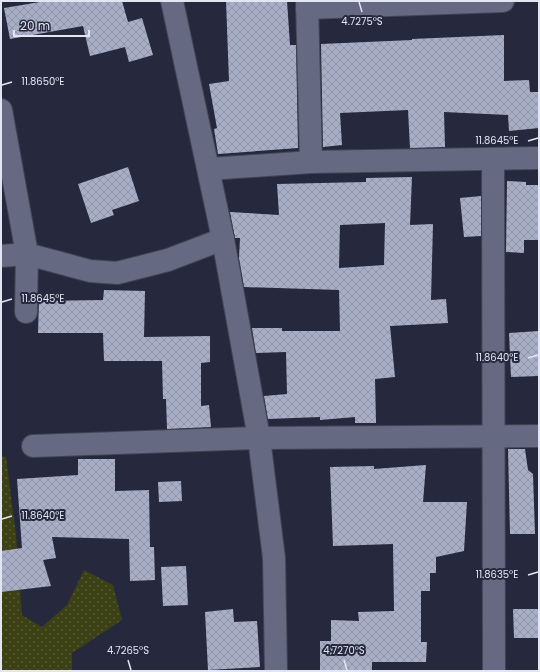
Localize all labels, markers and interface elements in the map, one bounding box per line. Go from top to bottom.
scale bar [14,12,89,38]
text: 4.7275°S [341,14,383,29]
text: 20 m [20,17,50,34]
text: 11.8650°E [22,74,64,89]
text: 11.8645°E [476,133,518,148]
text: 11.8645°E [22,291,64,306]
text: 11.8640°E [476,350,518,365]
text: 11.8640°E [22,508,64,523]
text: 11.8635°E [476,567,518,582]
text: 4.7265°S [107,643,149,658]
text: 4.7270°S [323,643,365,658]

